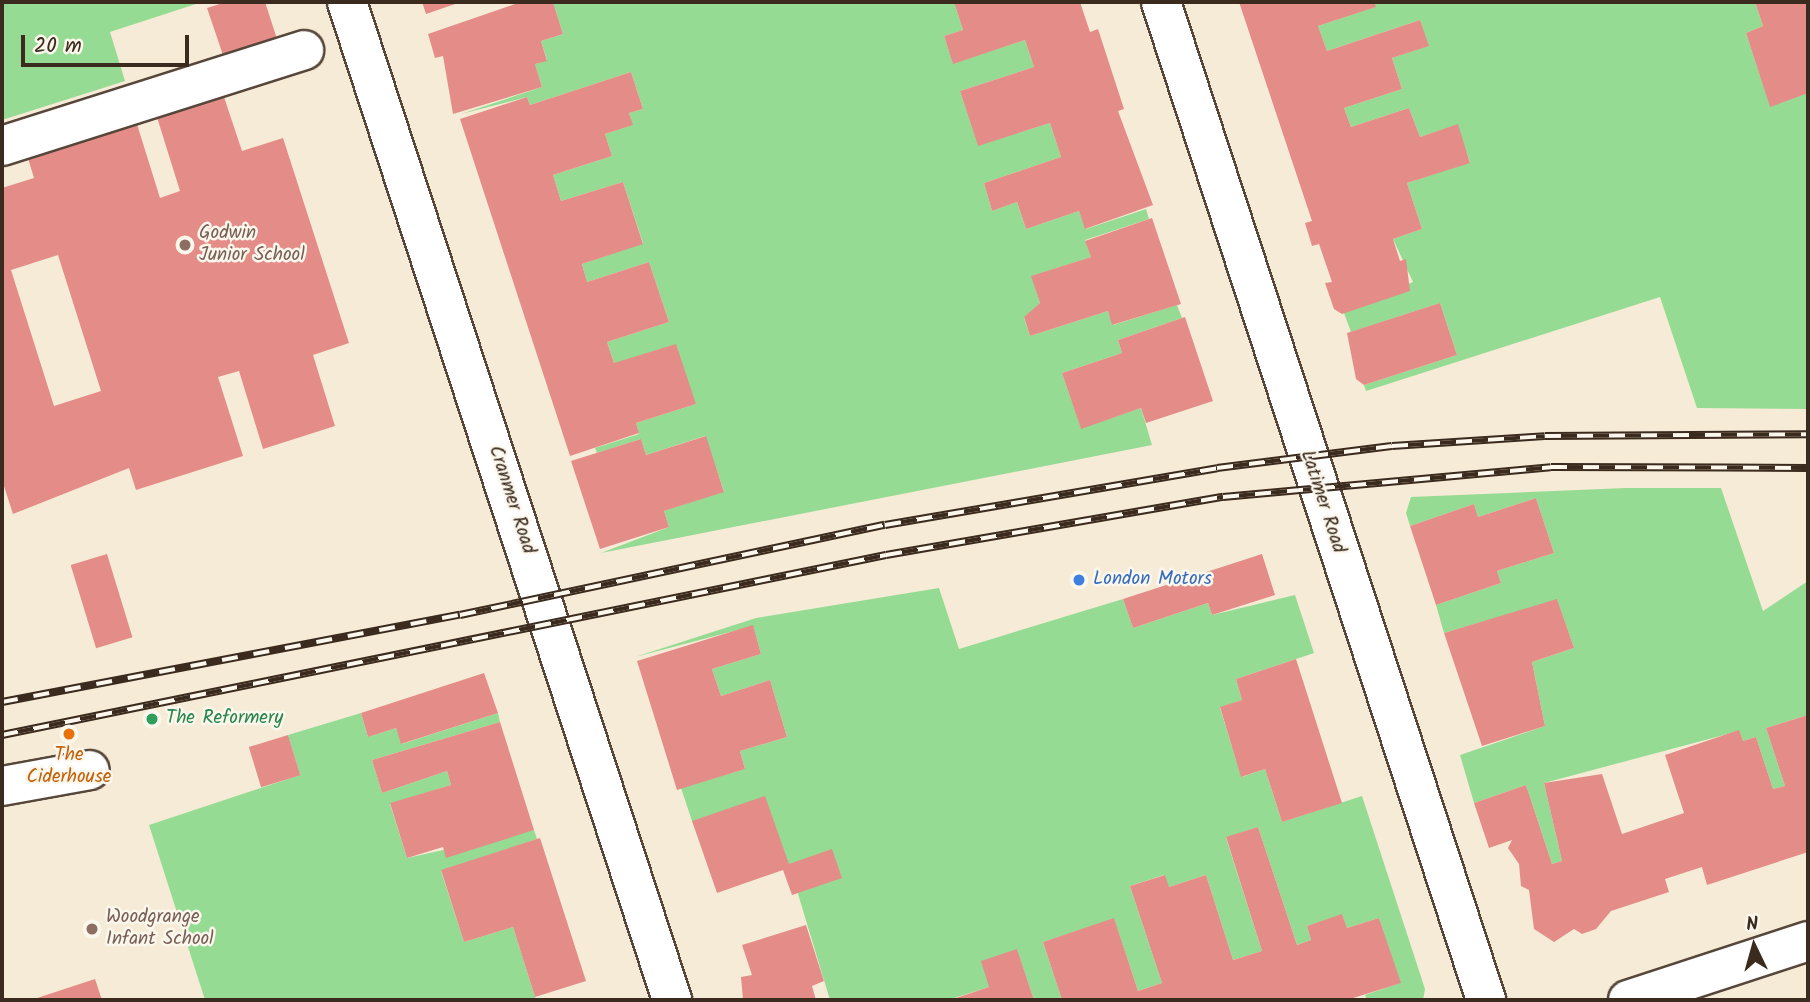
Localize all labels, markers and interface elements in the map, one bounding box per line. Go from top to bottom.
scale bar [24,21,192,65]
text: 20 m [34,30,82,63]
place label: Godwin Junior School [199,223,305,267]
marker: Godwin Junior School [177,237,193,253]
street label: Cranmer Road [483,443,539,557]
street label: Latimer Road [1295,448,1349,556]
place label: London Motors [1093,569,1212,591]
marker: London Motors [1071,572,1087,588]
place label: The Reformery [166,708,283,730]
marker: The Reformery [144,711,160,727]
marker: The Ciderhouse [61,726,77,742]
place label: The Ciderhouse [27,745,111,789]
place label: Woodgrange Infant School [106,907,214,951]
text: N [1745,910,1759,941]
north arrow [1719,911,1789,981]
marker: Woodgrange Infant School [84,921,100,937]

